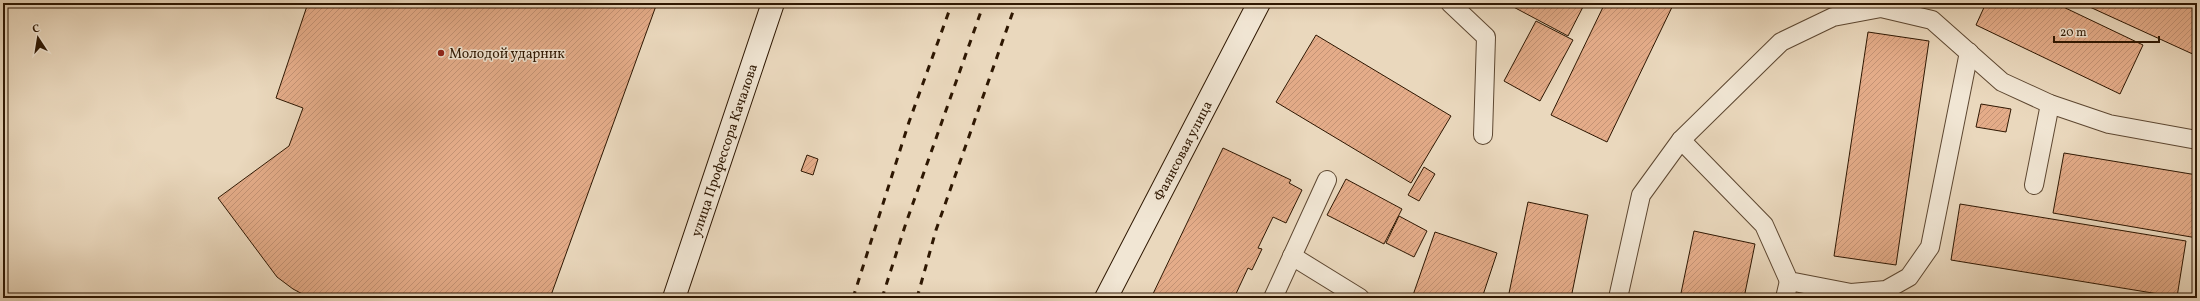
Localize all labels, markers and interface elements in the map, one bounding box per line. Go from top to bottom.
north arrow [18,18,58,58]
scale bar [2054,18,2159,44]
text: С [31,22,41,38]
text: 20 m [2060,25,2087,41]
place label: Молодой ударник [449,45,565,64]
marker: Молодой ударник [436,48,446,58]
street label: улица Профессора Качалова [687,61,763,240]
street label: Фаянсовая улица [1150,98,1218,205]

